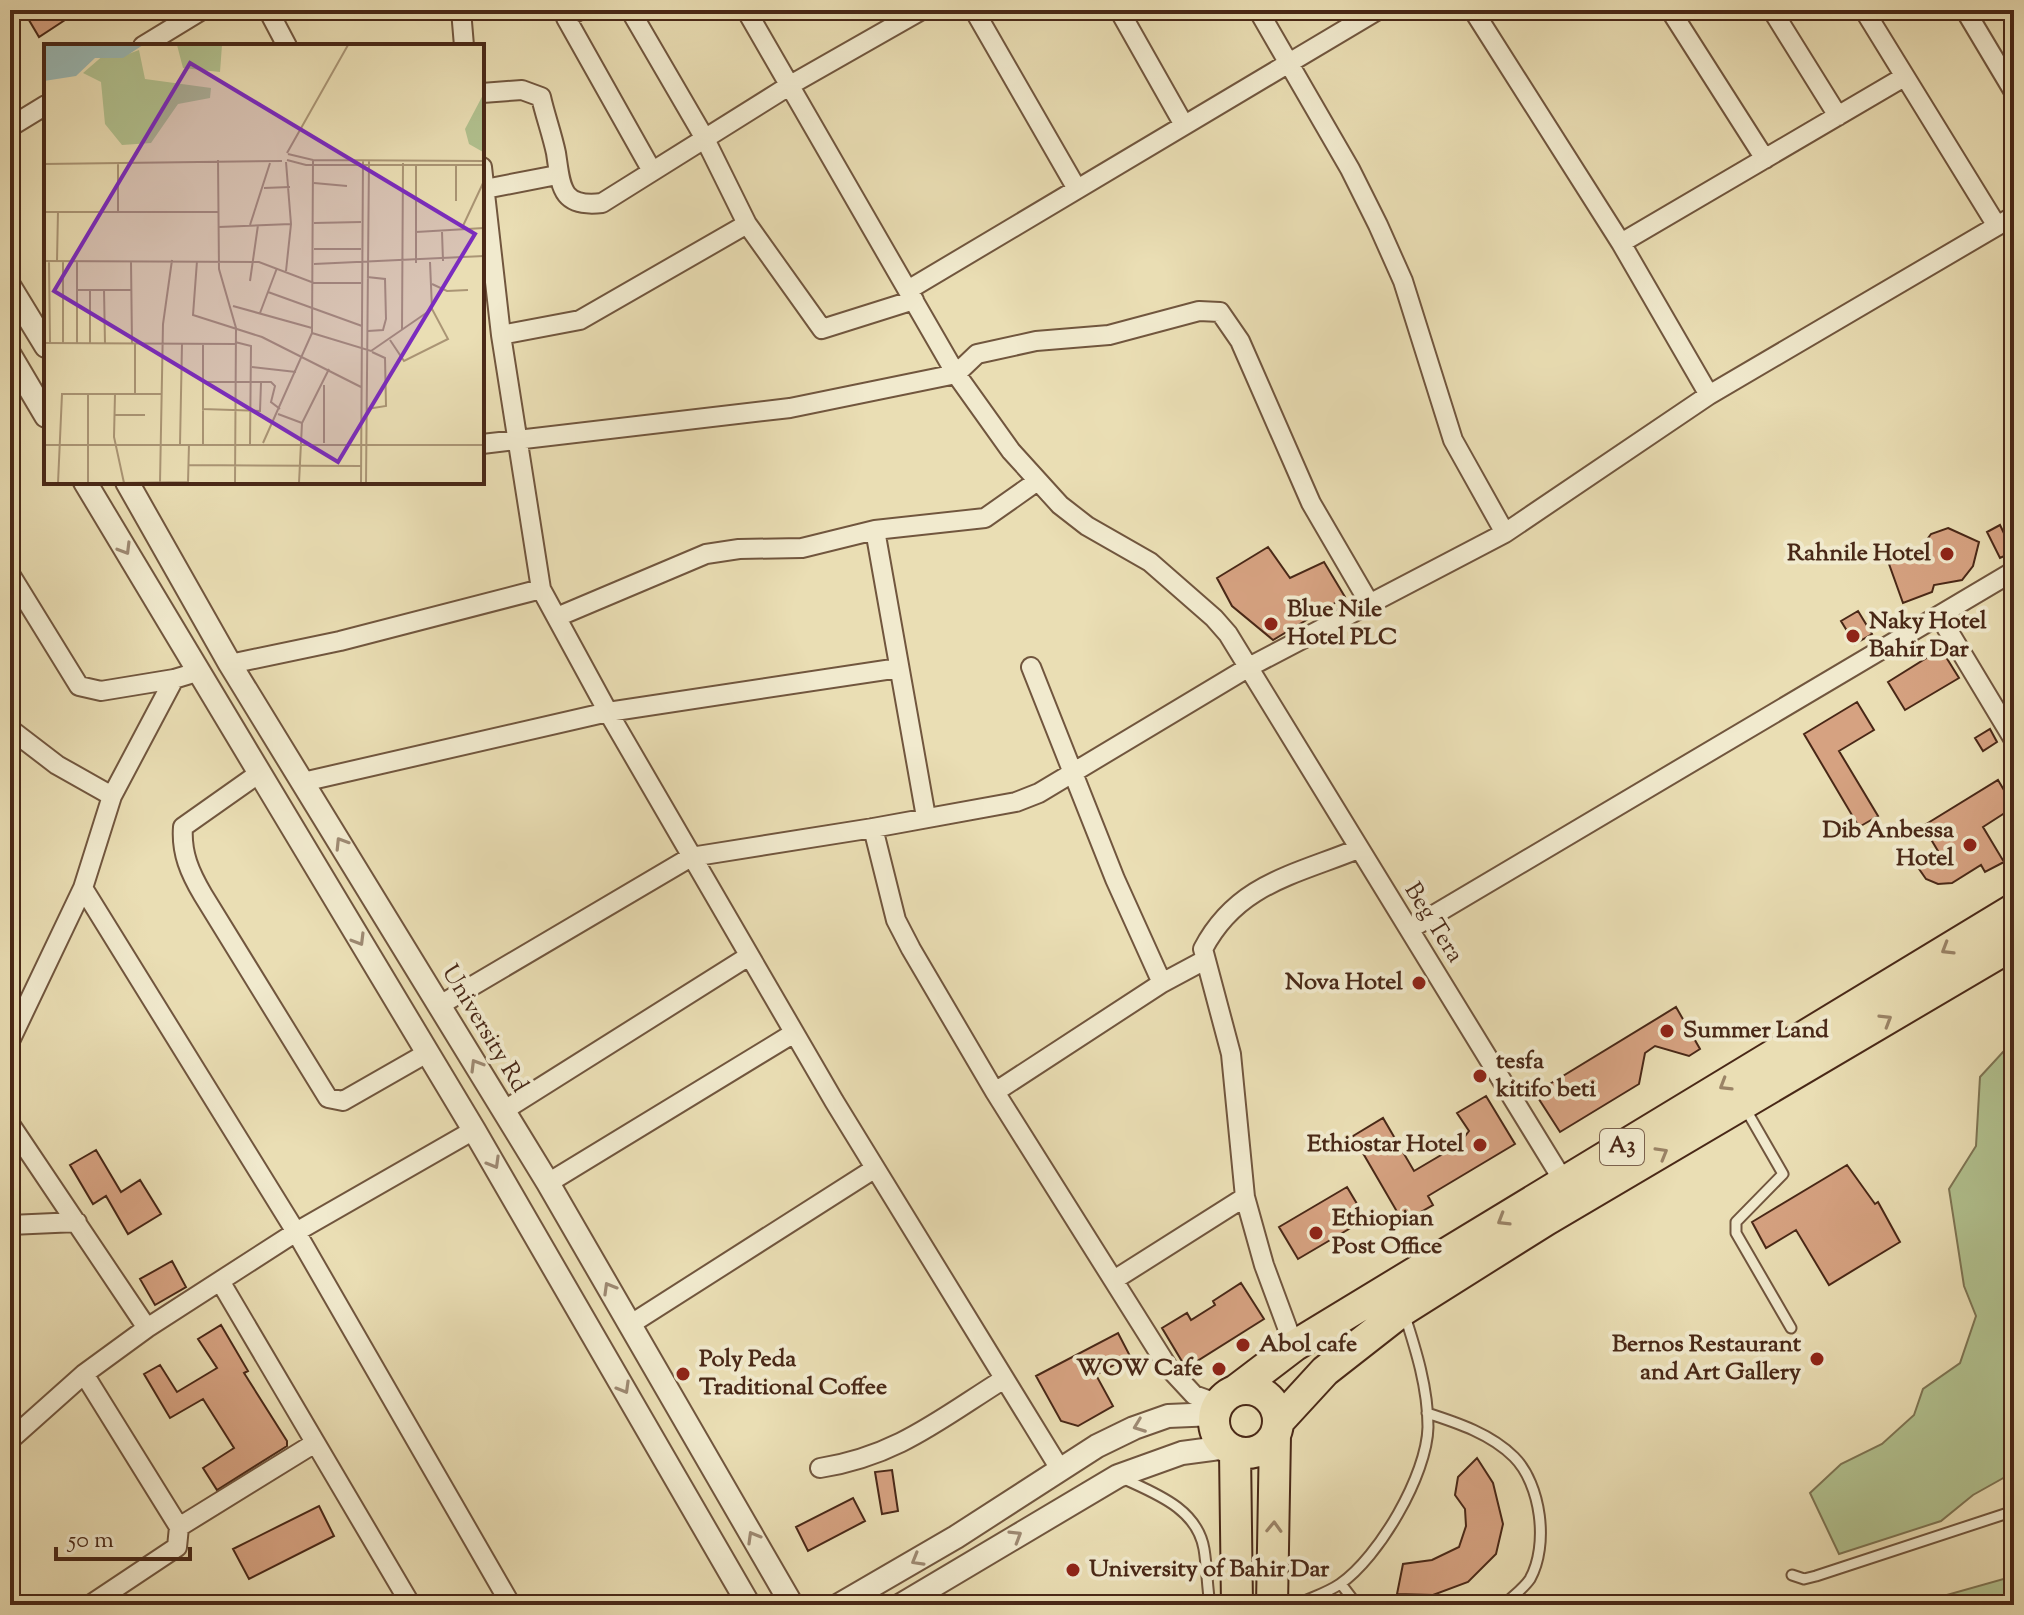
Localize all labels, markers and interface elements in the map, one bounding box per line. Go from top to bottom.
inset map [44,44,484,484]
place label: Rahnile Hotel [1787,537,1931,571]
one-way arrow [115,540,130,555]
marker: Rahnile Hotel [1938,545,1956,563]
place label: Blue Nile Hotel PLC [1287,593,1397,655]
place label: Naky Hotel Bahir Dar [1869,605,1987,667]
marker: Blue Nile Hotel PLC [1262,615,1280,633]
marker: Naky Hotel Bahir Dar [1844,627,1862,645]
place label: Dib Anbessa Hotel [1823,814,1955,876]
marker: Dib Anbessa Hotel [1961,836,1979,854]
one-way arrow [335,837,350,851]
street label: Beg Tera [1395,876,1471,970]
one-way arrow [349,931,365,946]
one-way arrow [1941,940,1956,955]
street label: University Rd [432,959,536,1100]
place label: Nova Hotel [1285,966,1403,1000]
marker: Nova Hotel [1410,974,1428,992]
place label: Summer Land [1683,1014,1829,1048]
one-way arrow [1877,1015,1892,1030]
marker: Summer Land [1658,1022,1676,1040]
place label: tesfa kitifo beti [1495,1045,1596,1107]
one-way arrow [470,1059,486,1074]
marker: tesfa kitifo beti [1471,1067,1489,1085]
one-way arrow [1719,1075,1734,1090]
place label: Ethiostar Hotel [1307,1128,1464,1162]
road number: A3 [1600,1129,1644,1165]
marker: Ethiostar Hotel [1471,1136,1489,1154]
one-way arrow [1653,1147,1668,1163]
one-way arrow [484,1154,499,1169]
place label: Ethiopian Post Office [1332,1202,1442,1264]
one-way arrow [1497,1210,1512,1225]
marker: Ethiopian Post Office [1307,1224,1325,1242]
one-way arrow [604,1282,619,1297]
place label: Abol cafe [1259,1328,1357,1362]
place label: Bernos Restaurant and Art Gallery [1612,1328,1802,1390]
marker: Abol cafe [1234,1336,1252,1354]
place label: Poly Peda Traditional Coffee [699,1343,887,1405]
marker: Bernos Restaurant and Art Gallery [1808,1350,1826,1368]
place label: WOW Cafe [1076,1352,1203,1386]
marker: WOW Cafe [1210,1360,1228,1378]
marker: Poly Peda Traditional Coffee [674,1365,692,1383]
one-way arrow [614,1379,630,1394]
one-way arrow [1133,1416,1147,1433]
scale bar [56,1511,190,1561]
one-way arrow [1266,1520,1283,1533]
text: 50 m [66,1524,114,1558]
one-way arrow [1007,1530,1022,1546]
one-way arrow [747,1531,763,1546]
one-way arrow [911,1550,926,1566]
place label: University of Bahir Dar [1089,1553,1330,1587]
marker: University of Bahir Dar [1064,1561,1082,1579]

